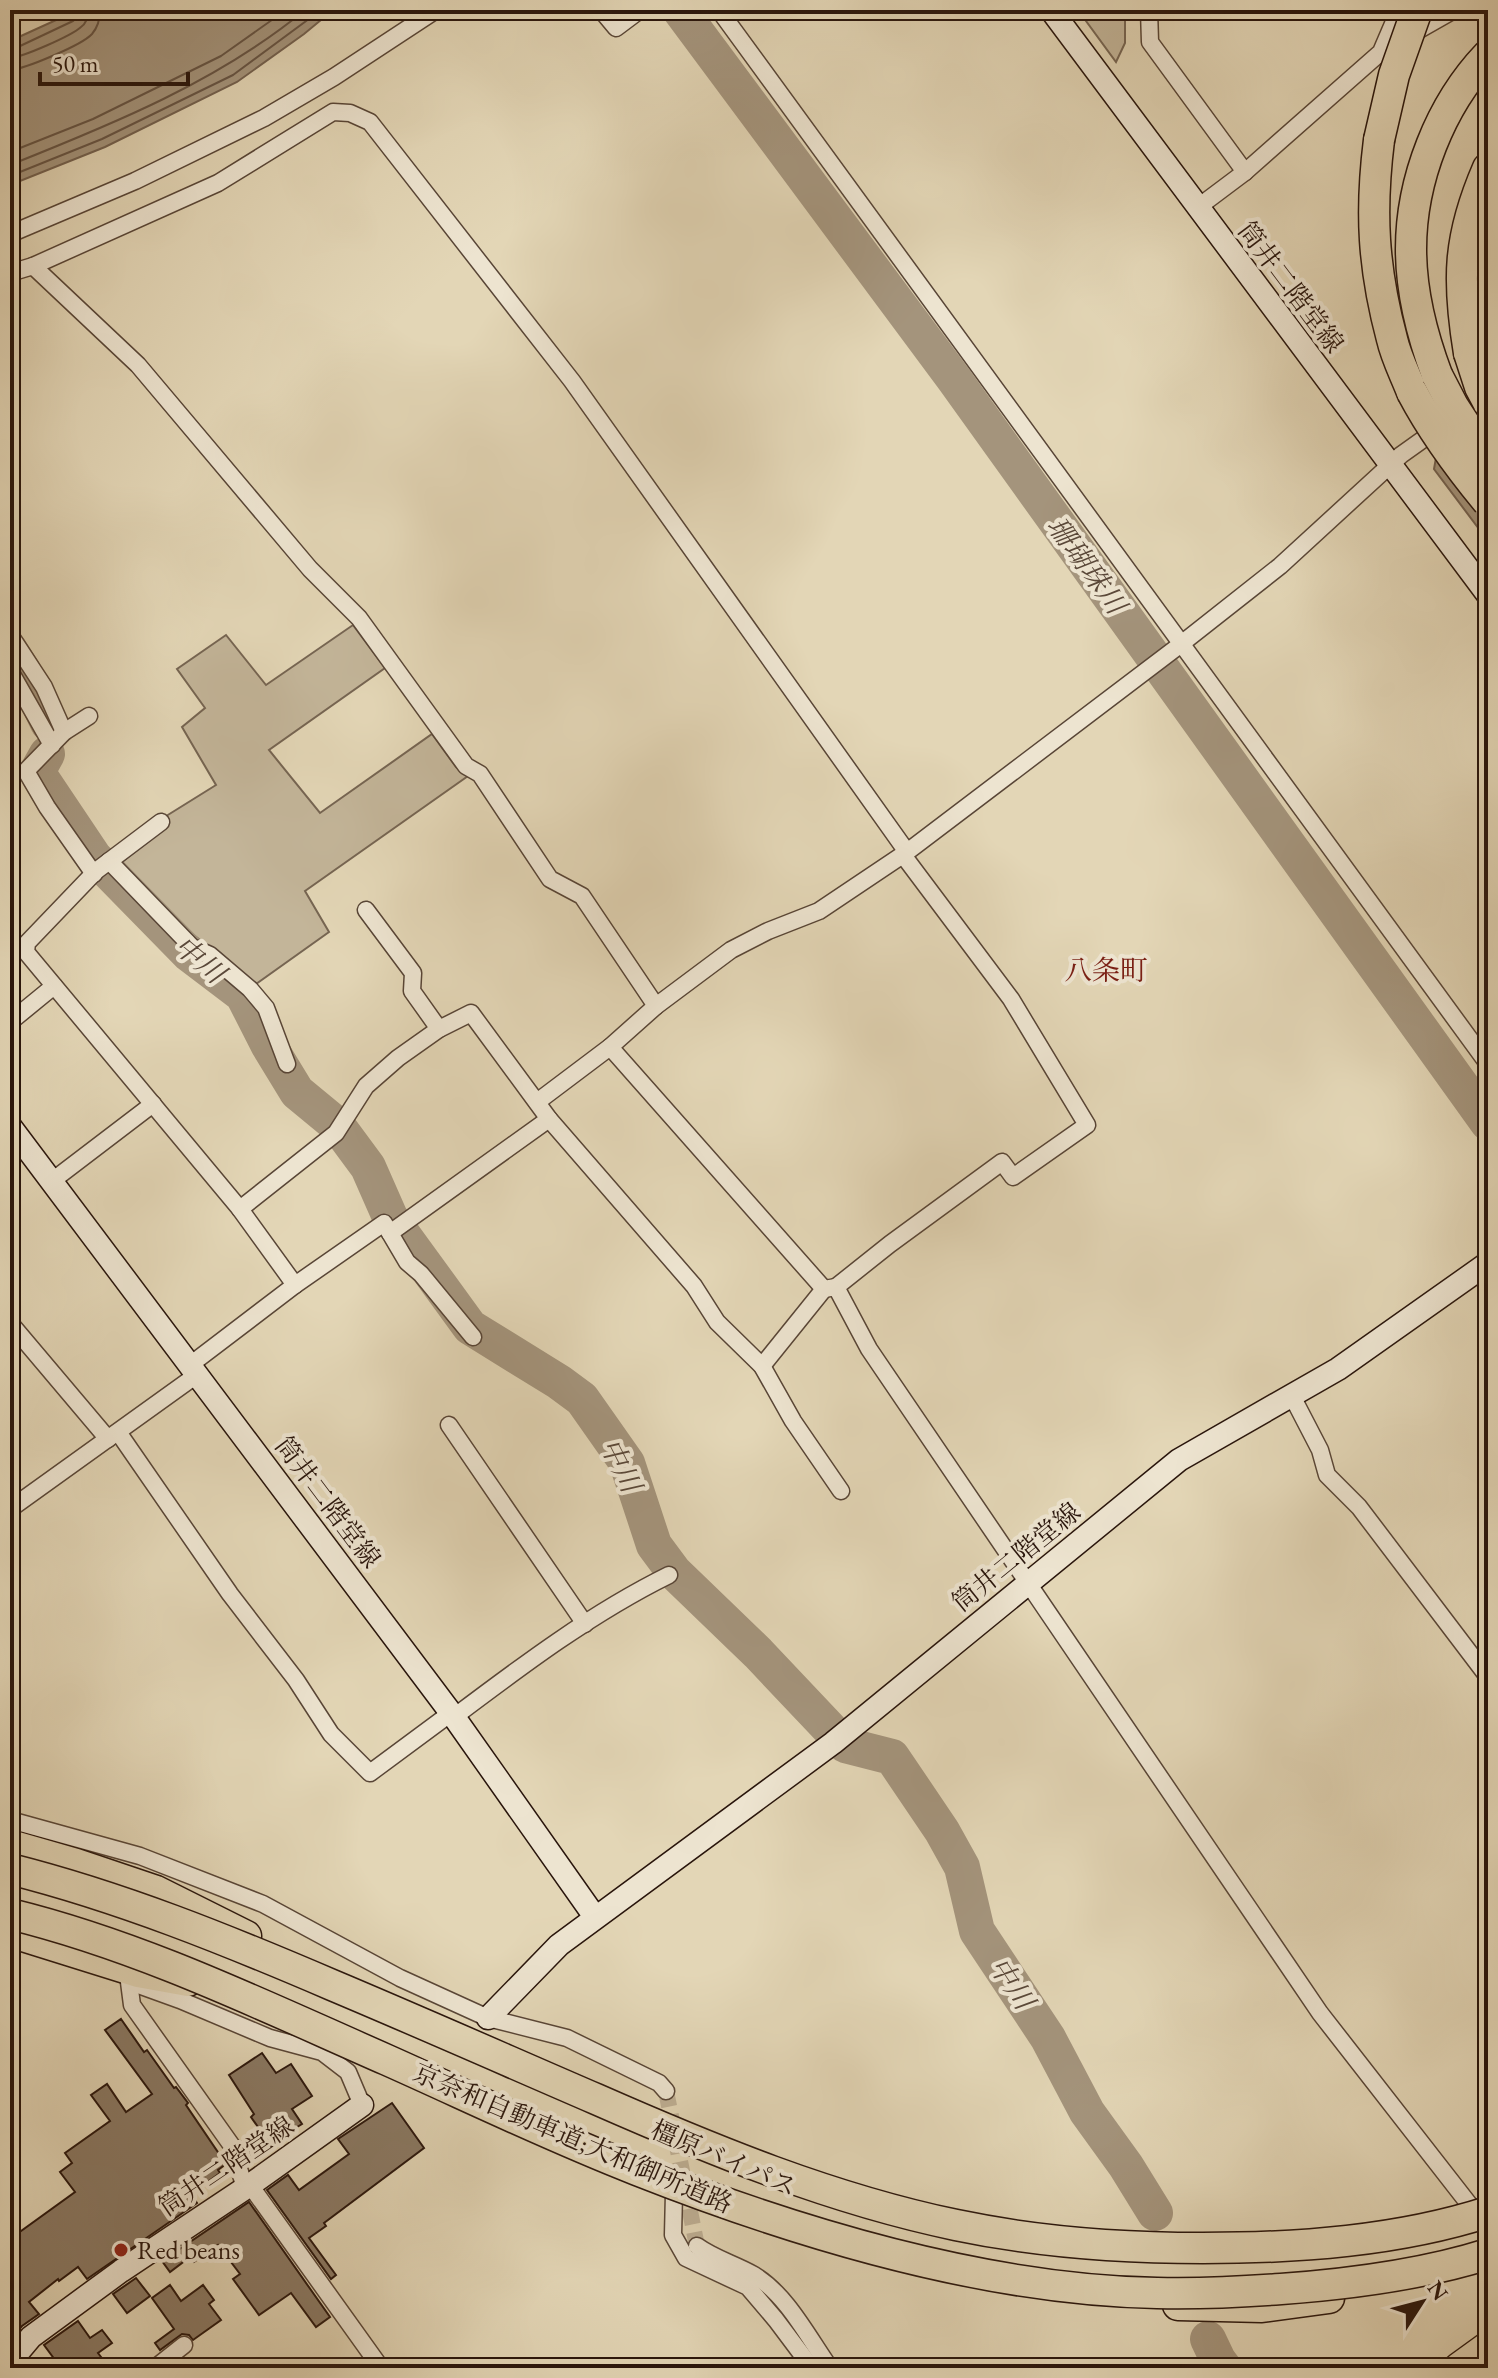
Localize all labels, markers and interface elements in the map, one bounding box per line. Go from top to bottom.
scale bar [40,36,188,86]
text: 50 m [52,48,99,79]
street label: 筒井二階堂線 [1230,214,1352,360]
water label: 珊瑚珠川 [1040,509,1136,623]
water label: 中川 [167,927,235,993]
district label: 八条町 [1064,952,1148,988]
street label: 筒井二階堂線 [267,1429,389,1575]
water label: 中川 [592,1432,651,1501]
street label: 筒井二階堂線 [945,1495,1087,1619]
water label: 中川 [981,1950,1044,2019]
street label: 京奈和自動車道;大和御所道路 [408,2055,738,2221]
street label: 筒井二階堂線 [152,2108,300,2224]
street label: 橿原バイパス [646,2112,802,2204]
place label: Red beans [137,2233,240,2267]
marker: Red beans [112,2241,130,2259]
north arrow [1382,2262,1462,2342]
text: N [1421,2275,1455,2306]

